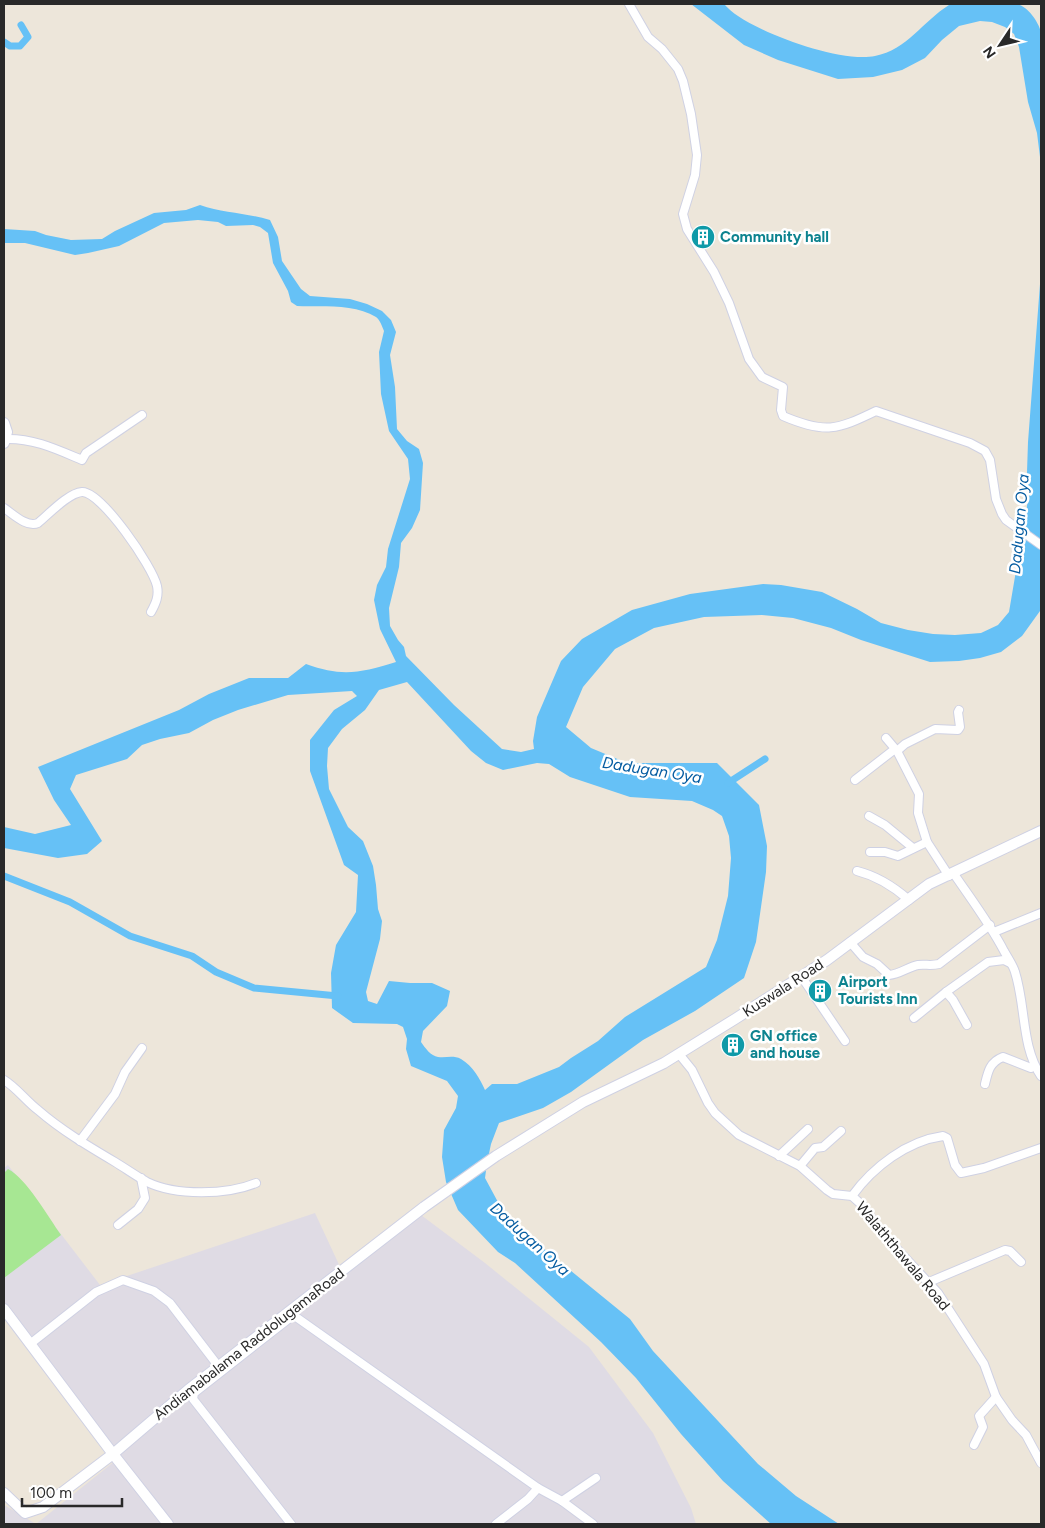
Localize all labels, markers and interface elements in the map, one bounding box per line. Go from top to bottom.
north arrow [975,20,1025,70]
text: N [980,43,1000,61]
building icon: Community hall [690,224,716,250]
place label: Community hall [720,228,829,246]
water label: Dadugan Oya [1005,473,1033,575]
water label: Dadugan Oya [601,753,703,787]
street label: Kuswala Road [739,955,827,1021]
place label: Airport Tourists Inn [838,973,918,1008]
building icon: Airport Tourists Inn [807,978,833,1004]
place label: GN office and house [750,1027,821,1062]
building icon: GN office and house [720,1032,746,1058]
water label: Dadugan Oya [486,1198,574,1280]
street label: Walaththawala Road [852,1198,954,1314]
street label: Andiamabalama RaddolugamaRoad [150,1264,348,1424]
scale bar [22,1476,122,1508]
text: 100 m [30,1484,72,1502]

